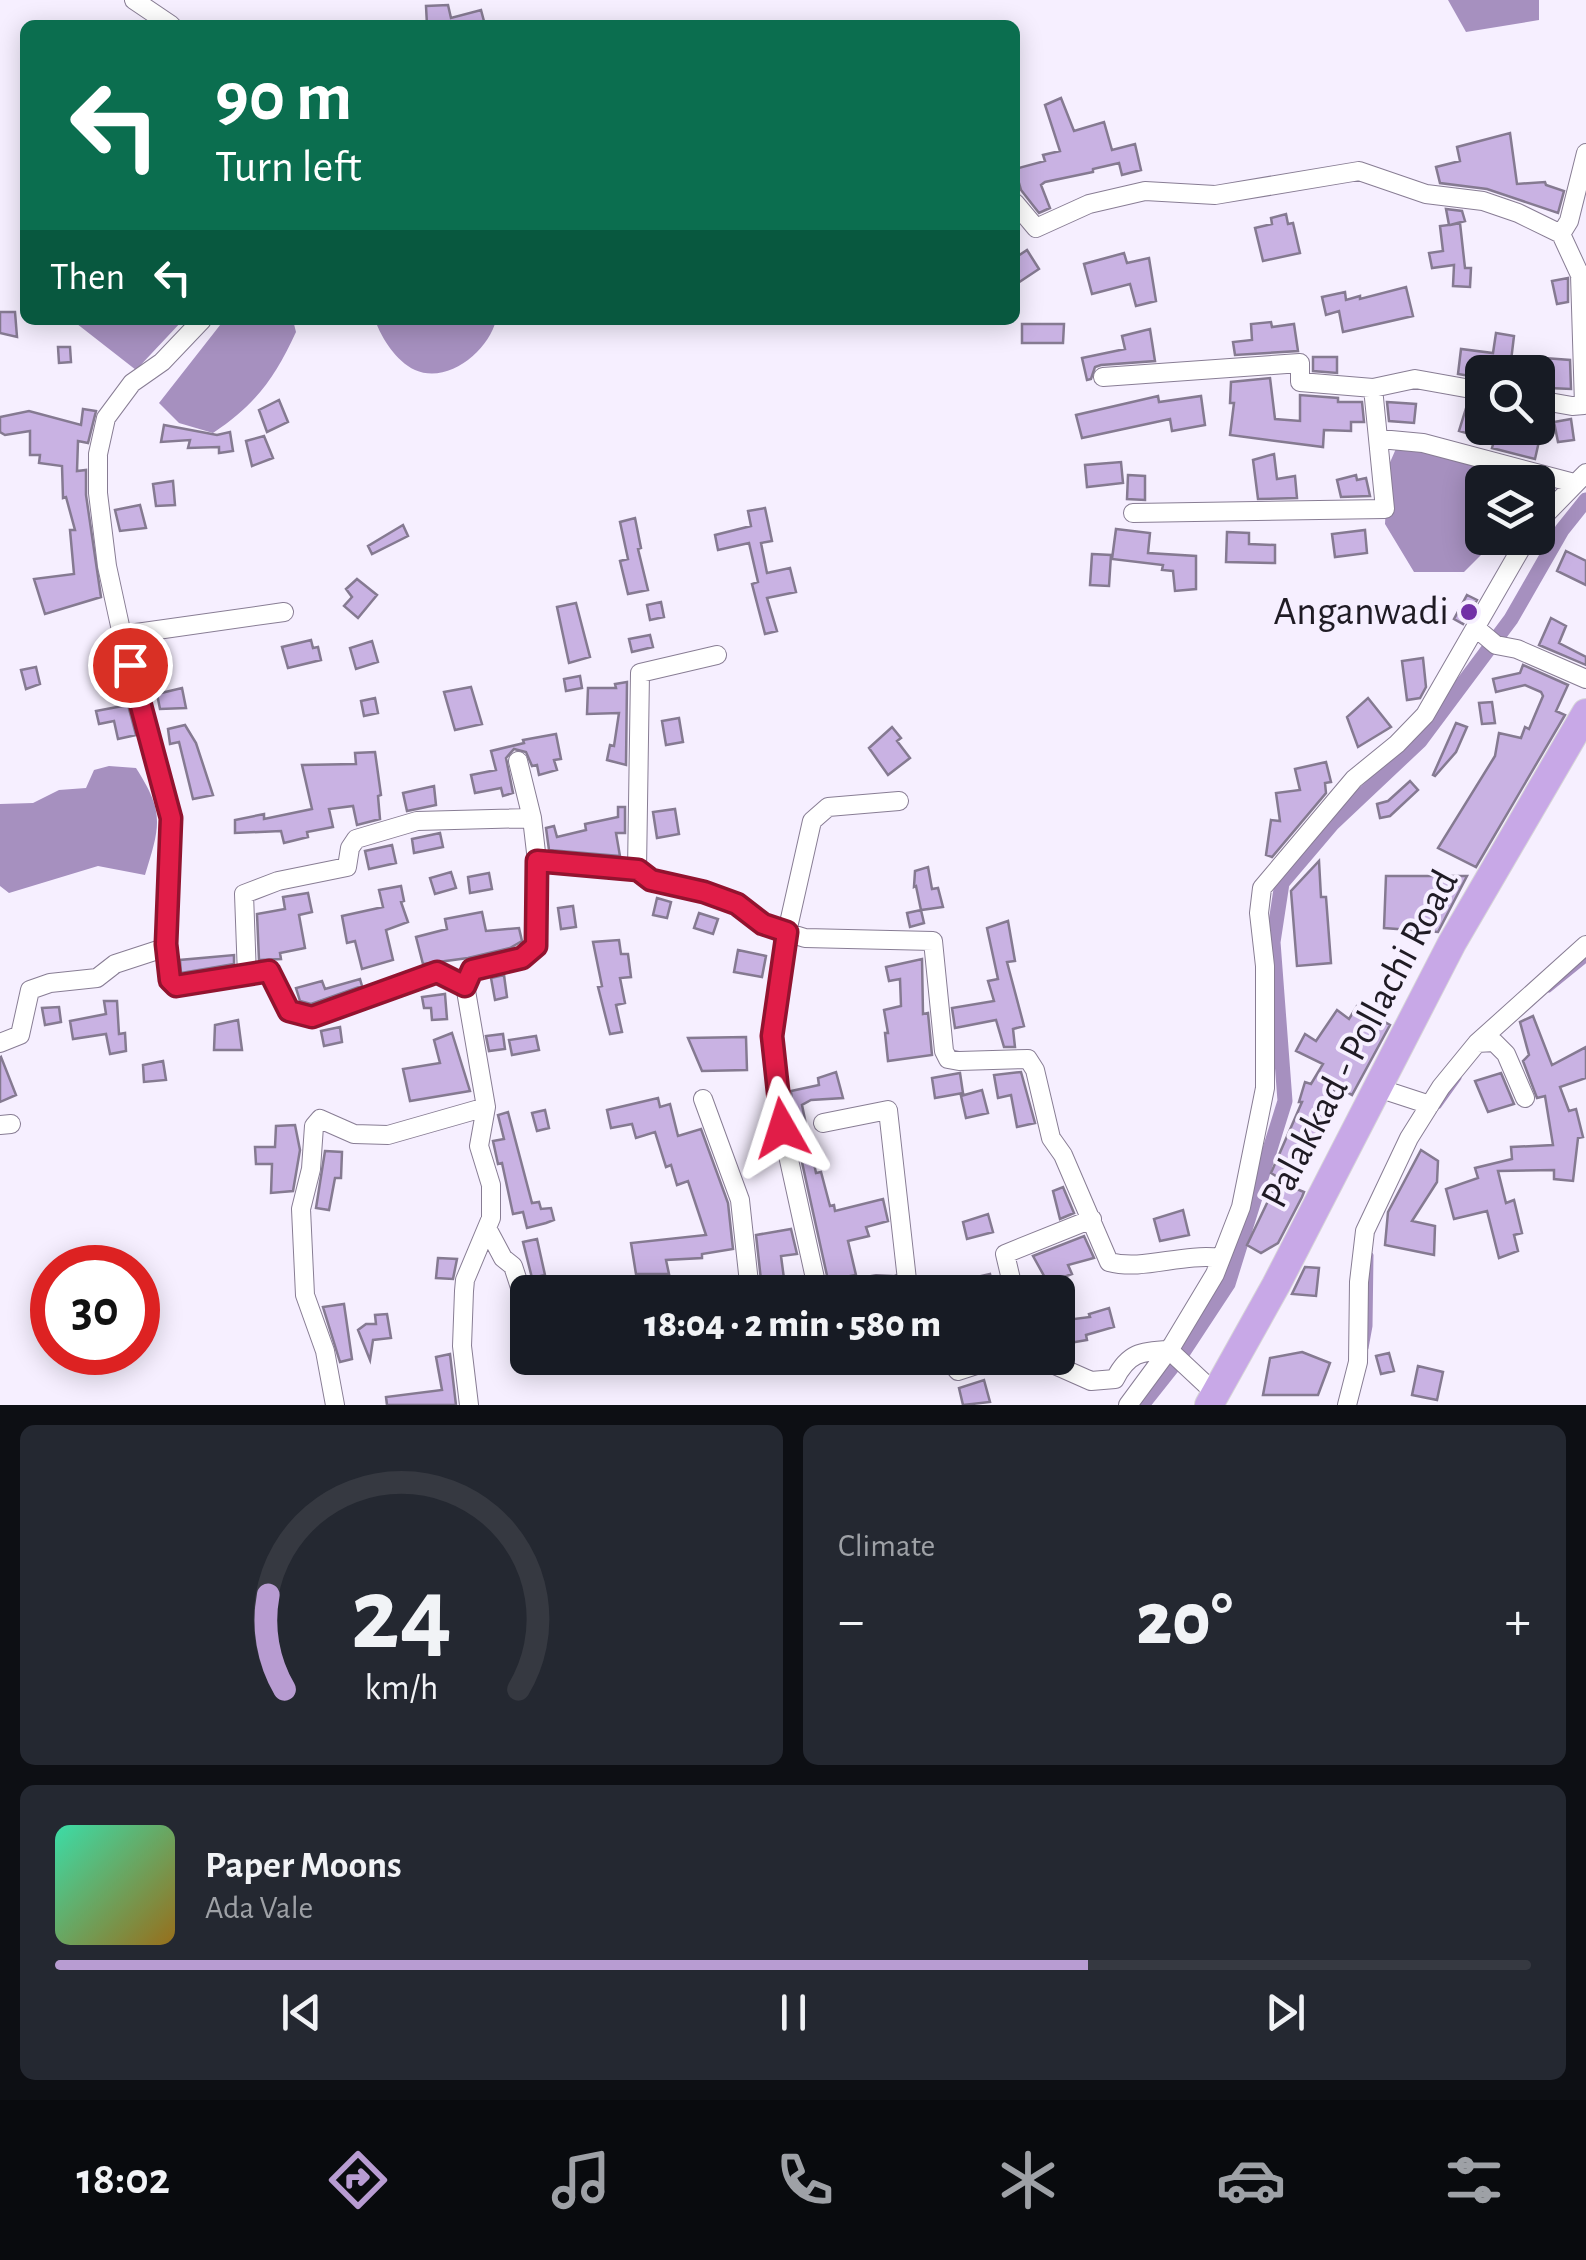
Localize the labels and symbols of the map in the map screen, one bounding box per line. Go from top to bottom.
place label: Anganwadi [1274,592,1449,632]
marker: Anganwadi [1458,601,1480,623]
pin [88,623,173,708]
street label: Palakkad - Pollachi Road [1254,864,1466,1214]
position arrow [730,1076,834,1180]
speed limit sign: 30 [30,1245,160,1375]

